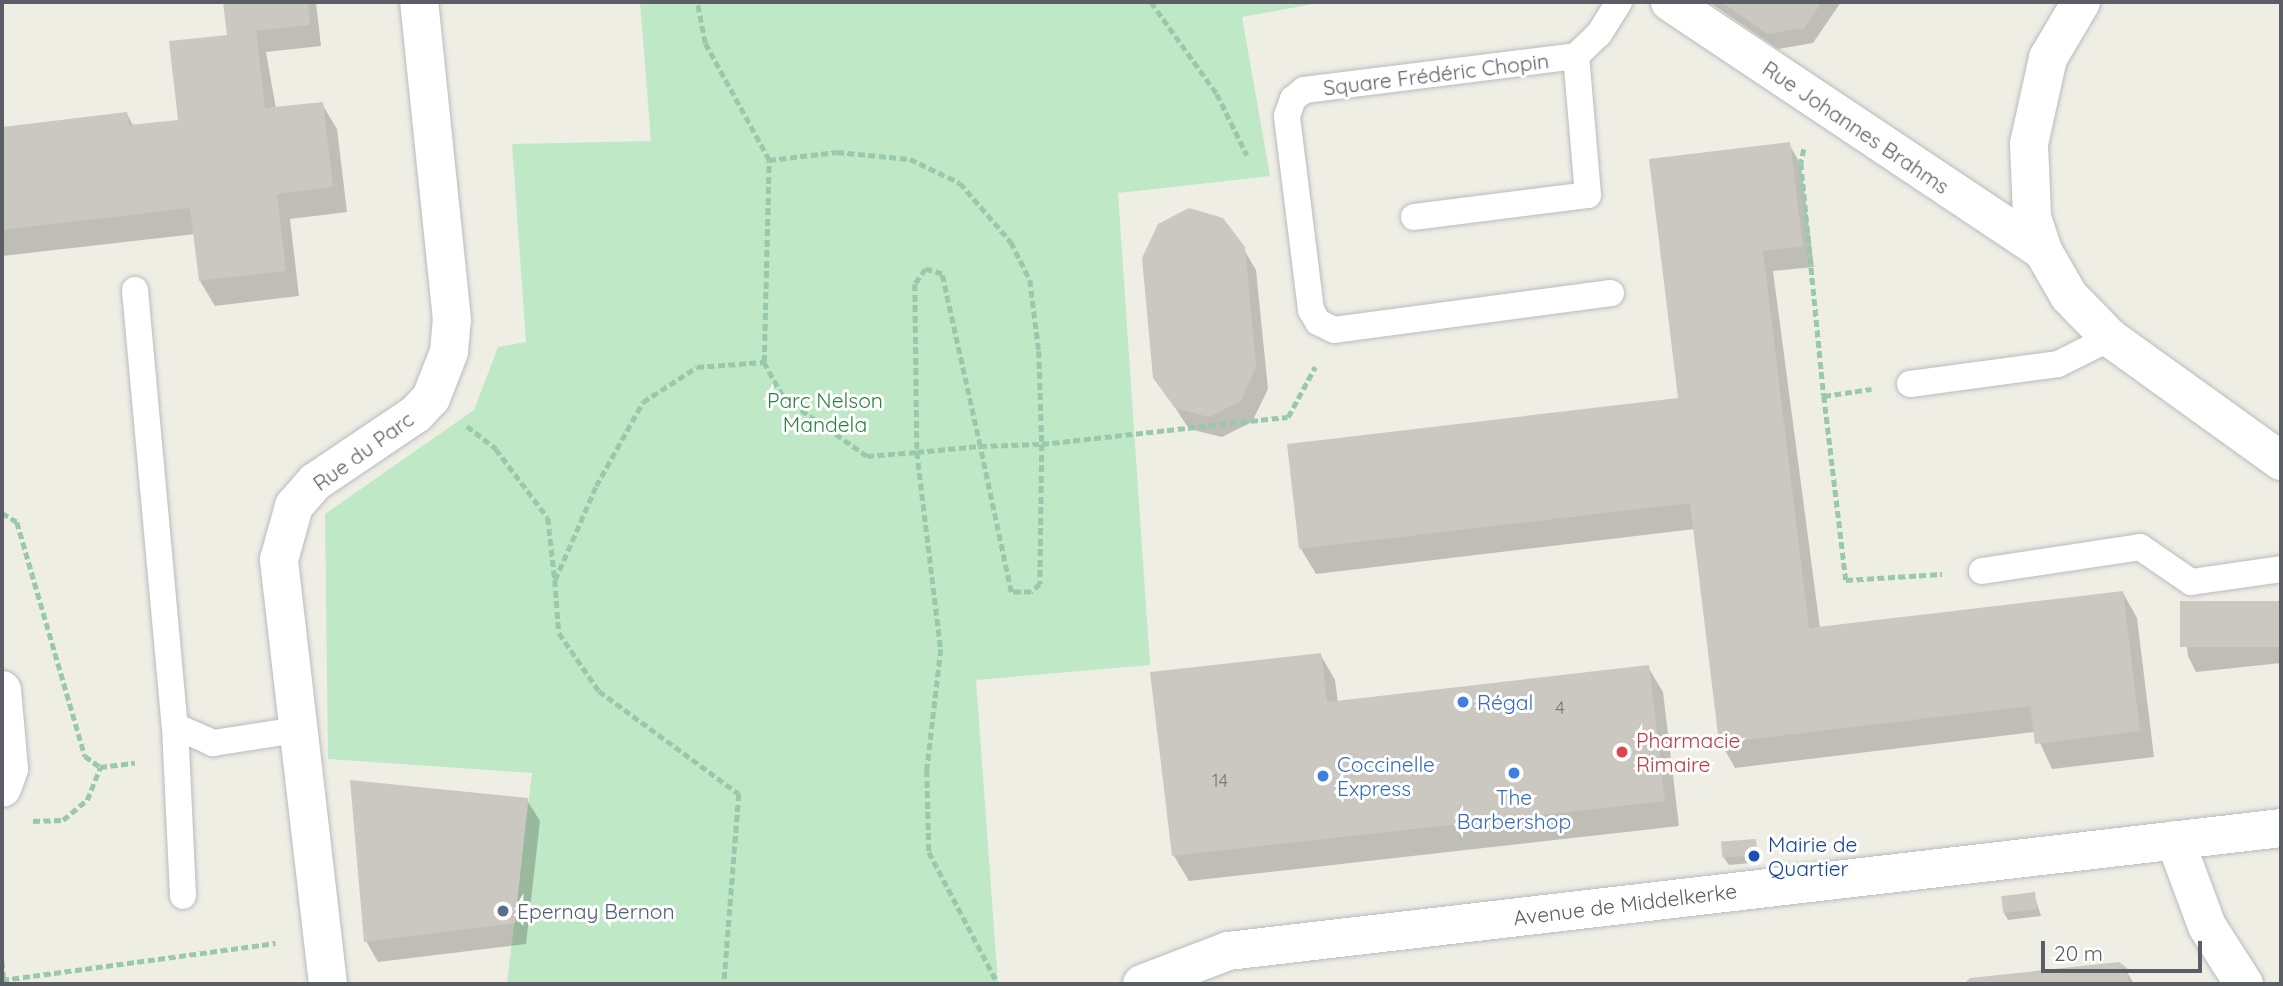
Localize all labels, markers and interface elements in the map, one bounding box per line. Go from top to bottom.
street label: Square Frédéric Chopin [1322,48,1550,100]
street label: Rue Johannes Brahms [1758,55,1954,199]
park label: Parc Nelson Mandela [767,387,883,437]
street label: Rue du Parc [308,406,418,496]
place label: Régal [1477,689,1533,715]
marker: Régal [1455,694,1471,710]
house number: 4 [1555,697,1565,719]
place label: Pharmacie Rimaire [1636,727,1740,777]
marker: Pharmacie Rimaire [1614,744,1630,760]
place label: Coccinelle Express [1337,751,1435,801]
marker: The Barbershop [1506,765,1522,781]
marker: Coccinelle Express [1315,768,1331,784]
house number: 14 [1212,770,1228,792]
place label: The Barbershop [1457,784,1571,834]
place label: Mairie de Quartier [1768,831,1857,881]
marker: Mairie de Quartier [1746,848,1762,864]
street label: Avenue de Middelkerke [1512,878,1738,930]
place label: Epernay Bernon [517,898,675,924]
marker: Epernay Bernon [495,903,511,919]
scale bar [2045,926,2206,970]
text: 20 m [2054,940,2103,966]

